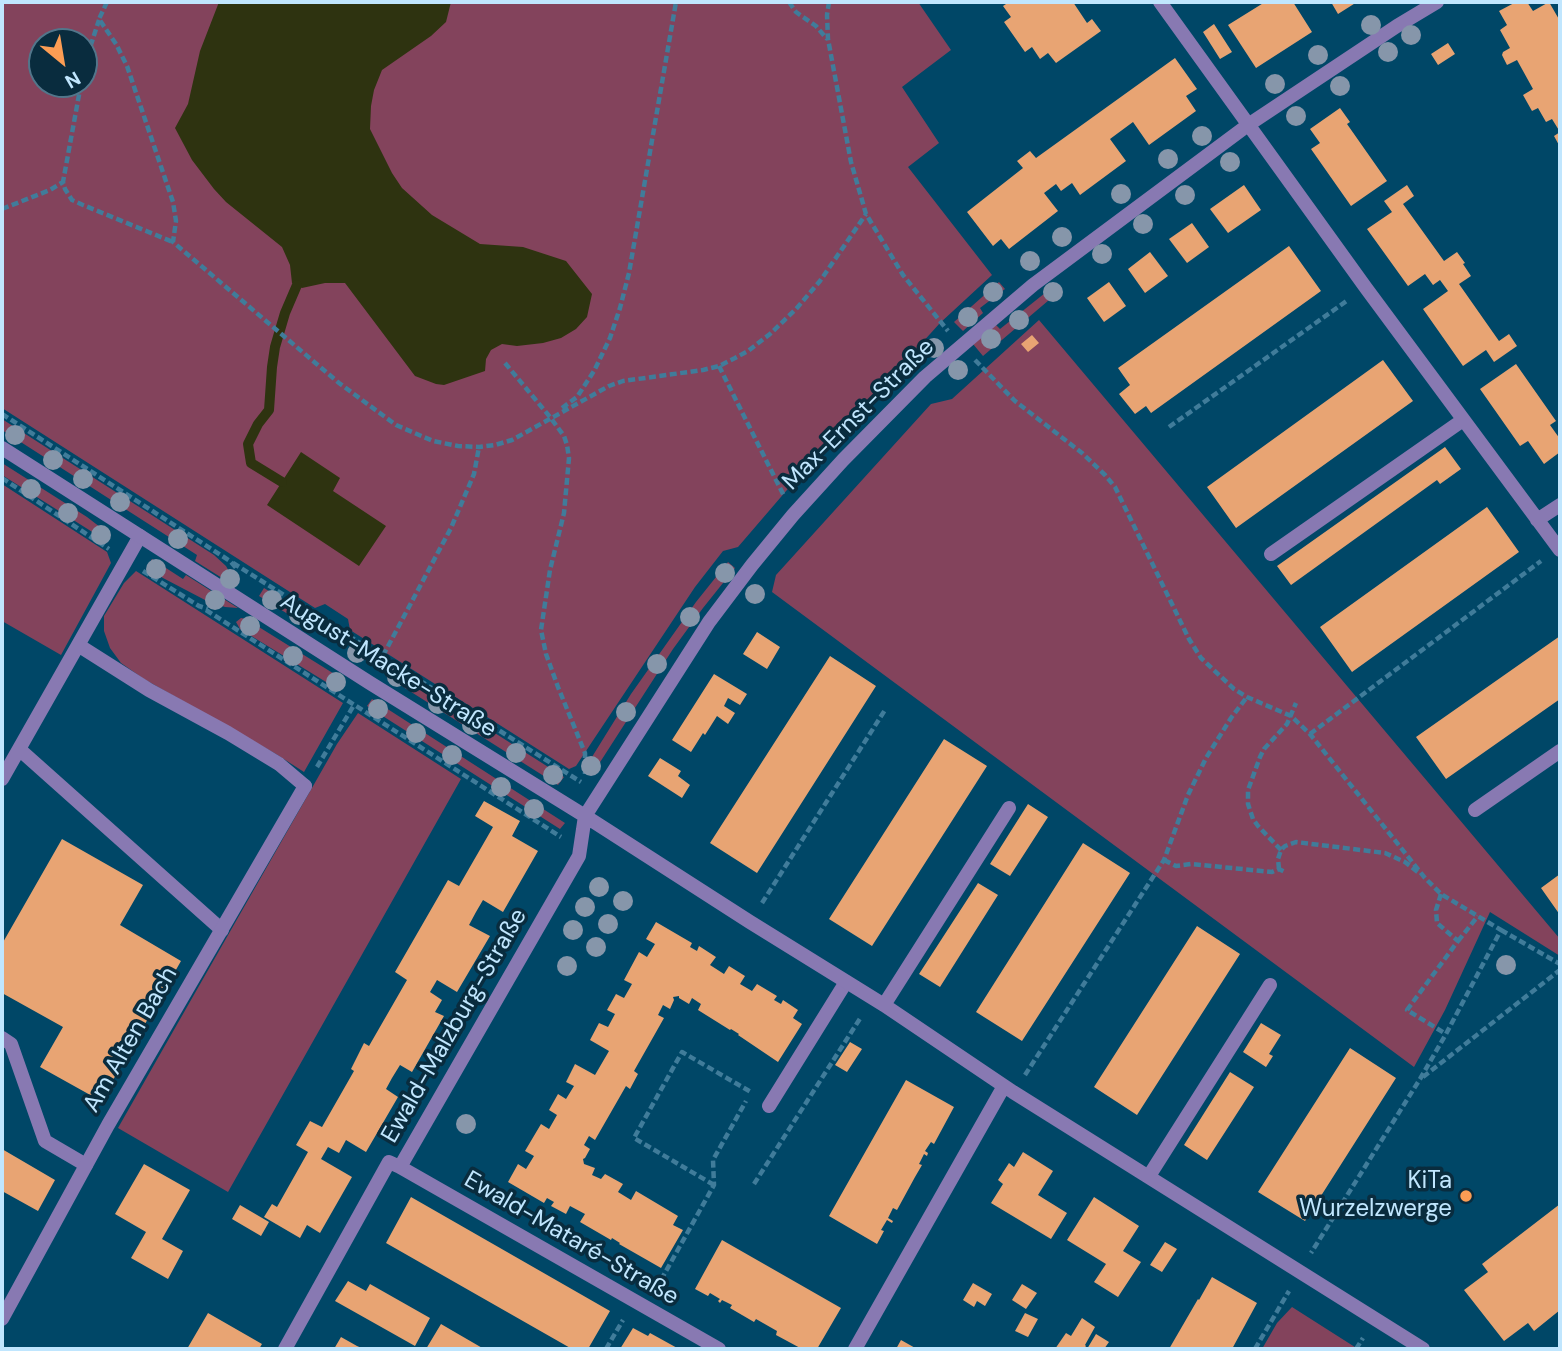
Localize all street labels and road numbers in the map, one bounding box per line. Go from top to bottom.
street label: Max-Ernst-Straße [777,333,941,497]
street label: August-Macke-Straße [274,588,502,744]
street label: Ewald-Malzburg-Straße [376,904,534,1148]
street label: Am Alten Bach [78,962,184,1118]
street label: Ewald-Mataré-Straße [459,1166,683,1312]

